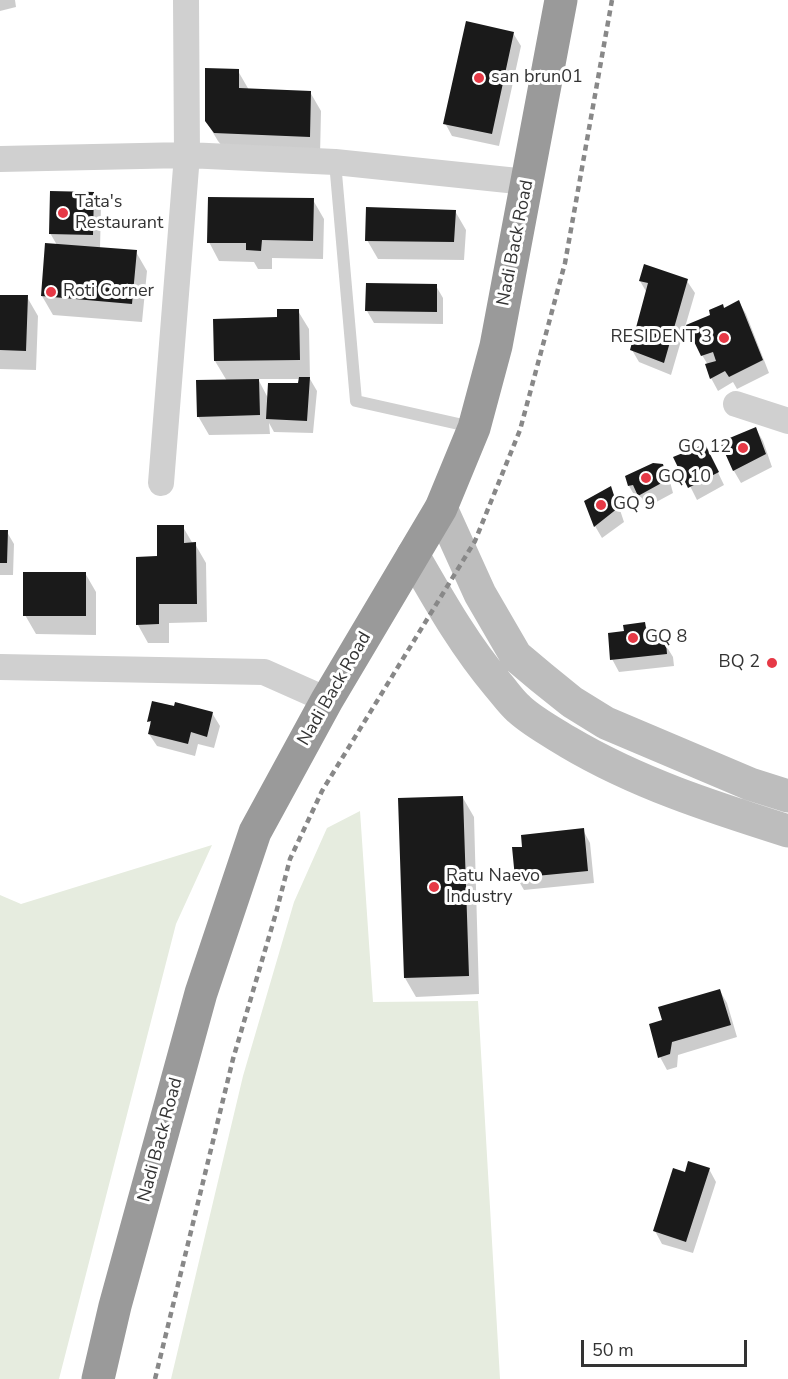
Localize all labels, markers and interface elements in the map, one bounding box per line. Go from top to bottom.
place label: san brun01 [491,67,583,89]
marker: san brun01 [472,71,486,85]
street label: Nadi Back Road [493,178,539,308]
place label: Tata's Restaurant [75,192,163,234]
marker: Tata's Restaurant [56,206,70,220]
place label: Roti Corner [63,281,154,303]
marker: Roti Corner [44,285,58,299]
place label: RESIDENT 3 [611,327,712,349]
marker: RESIDENT 3 [717,331,731,345]
place label: GQ 12 [678,437,731,459]
marker: GQ 12 [736,441,750,455]
place label: GQ 10 [658,467,711,489]
marker: GQ 10 [639,471,653,485]
place label: GQ 9 [613,494,655,516]
marker: GQ 9 [594,498,608,512]
place label: GQ 8 [645,627,687,649]
street label: Nadi Back Road [294,628,376,750]
marker: GQ 8 [626,631,640,645]
place label: BQ 2 [719,652,760,674]
marker: BQ 2 [765,656,779,670]
place label: Ratu Naevo Industry [446,866,540,908]
marker: Ratu Naevo Industry [427,880,441,894]
street label: Nadi Back Road [134,1076,188,1204]
scale bar [584,1328,750,1366]
text: 50 m [592,1338,634,1362]

